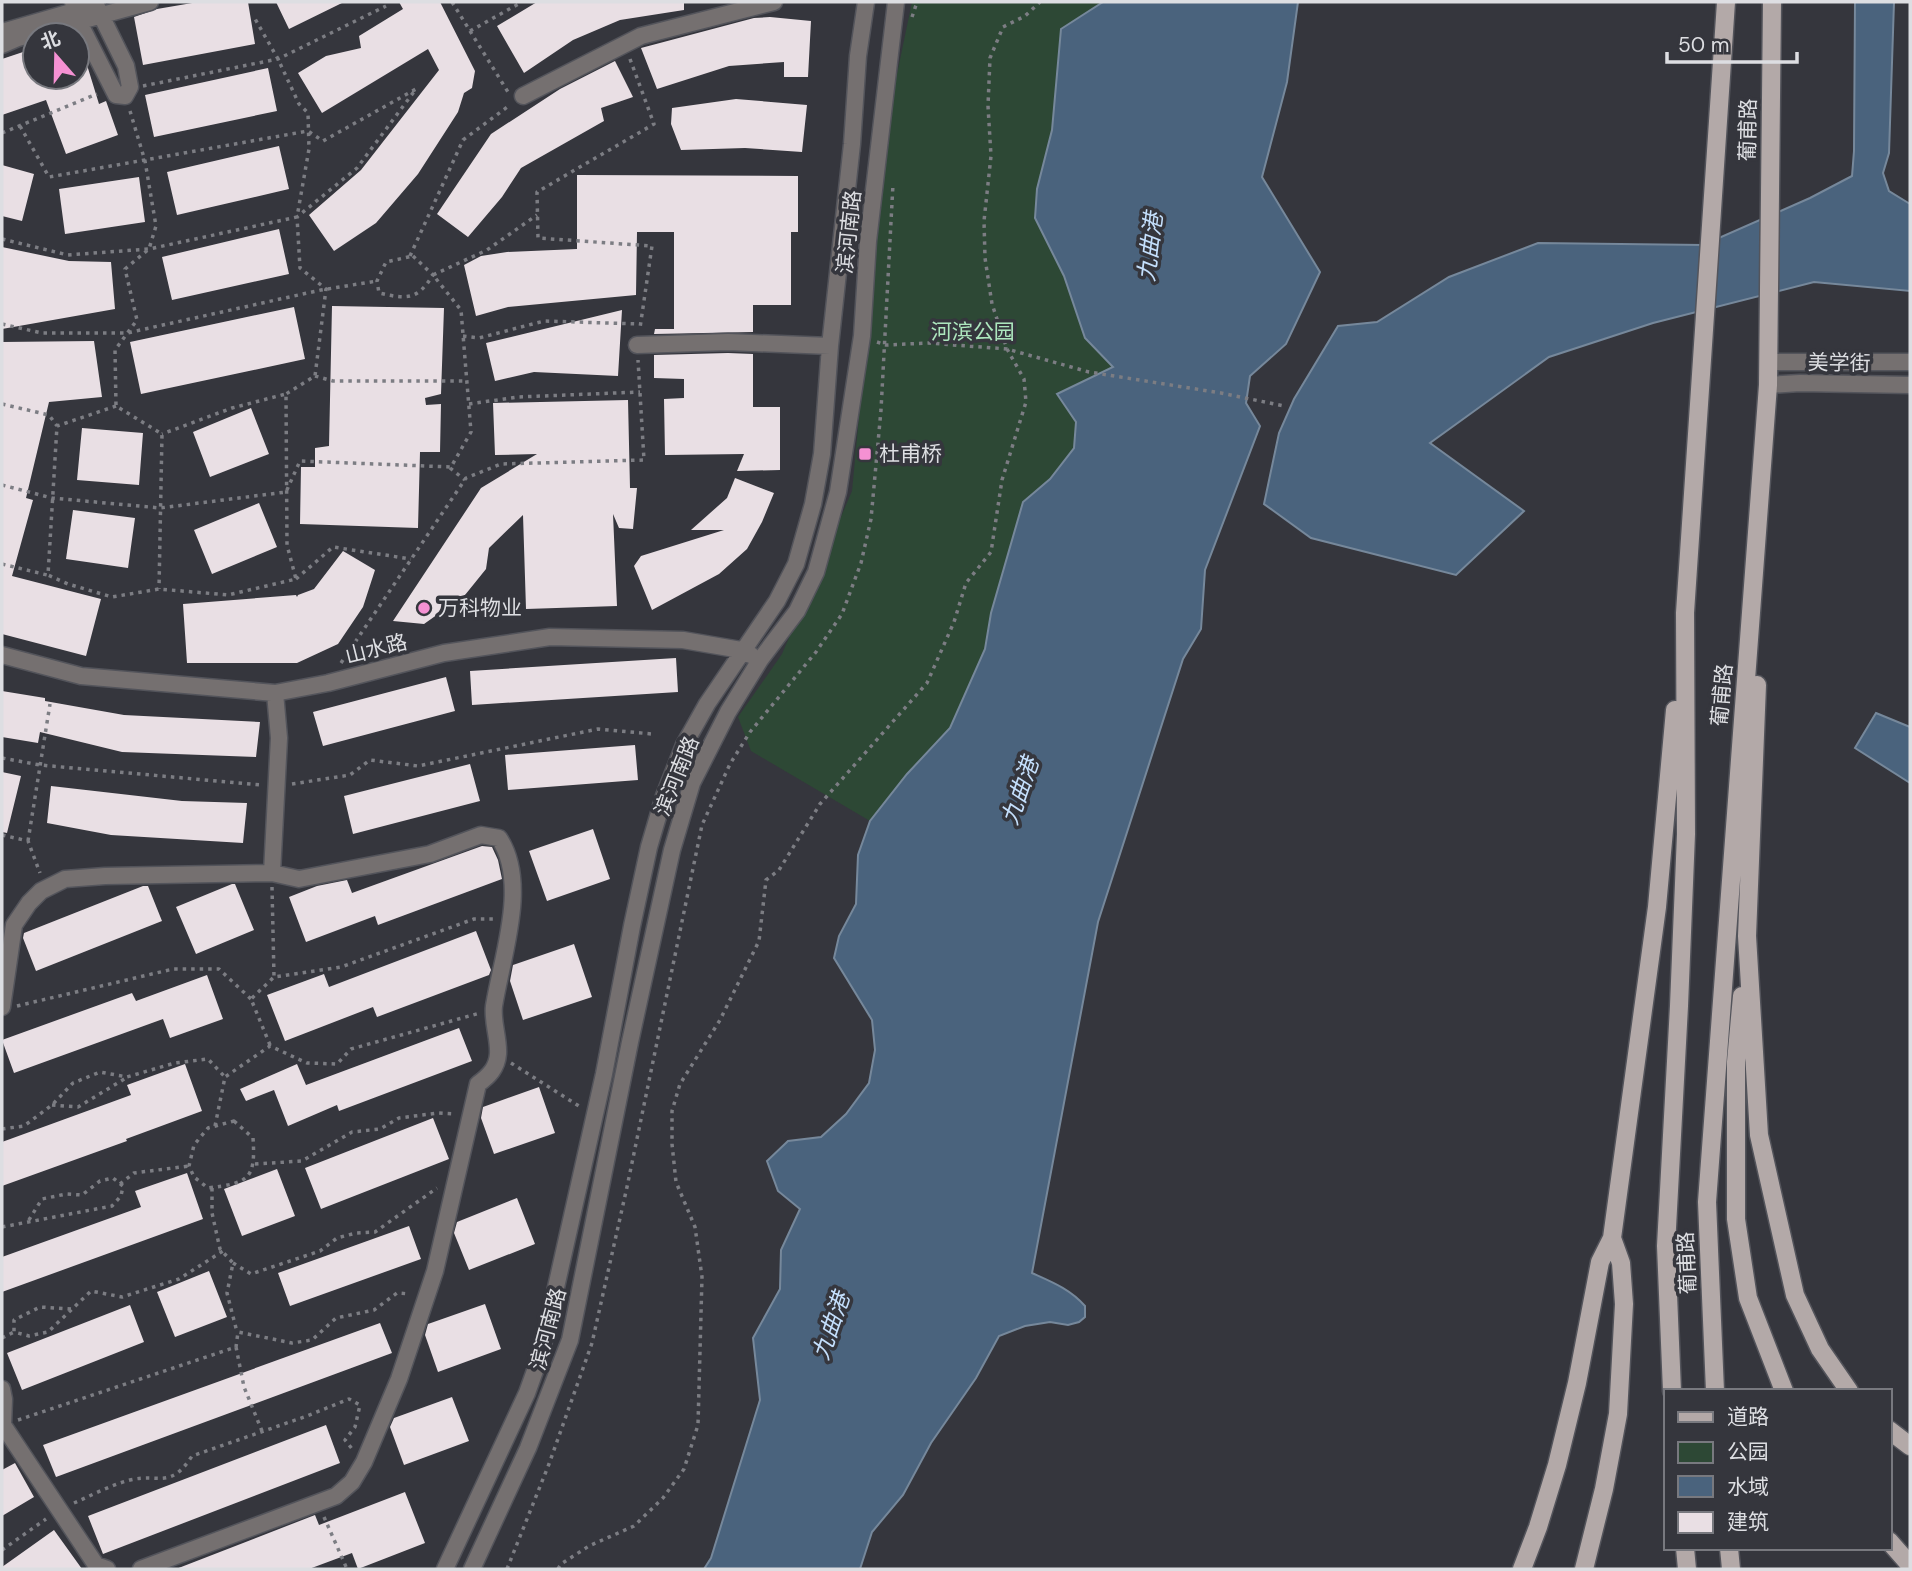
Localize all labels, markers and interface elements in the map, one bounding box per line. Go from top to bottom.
north arrow [21,21,91,91]
scale bar [1667,21,1797,65]
text: 北 [37,25,64,55]
text: 50 m [1678,31,1729,59]
street label: 葡甫路 [1733,98,1763,162]
street label: 滨河南路 [831,189,867,275]
water label: 九曲港 [1131,208,1169,283]
park label: 河滨公园 [931,318,1015,346]
street label: 美学街 [1807,348,1871,378]
place label: 杜甫桥 [879,440,942,468]
marker: 杜甫桥 [857,446,873,462]
place label: 万科物业 [438,594,522,622]
marker: 万科物业 [416,600,432,616]
street label: 山水路 [342,628,410,670]
street label: 葡甫路 [1705,662,1739,728]
street label: 滨河南路 [648,732,706,820]
water label: 九曲港 [995,751,1046,829]
street label: 葡甫路 [1671,1231,1703,1295]
street label: 滨河南路 [524,1285,572,1373]
water label: 九曲港 [806,1286,857,1364]
legend [1664,1389,1891,1550]
text: 道路 [1727,1403,1769,1431]
text: 公园 [1727,1438,1769,1466]
text: 水域 [1727,1473,1769,1501]
text: 建筑 [1727,1508,1769,1536]

